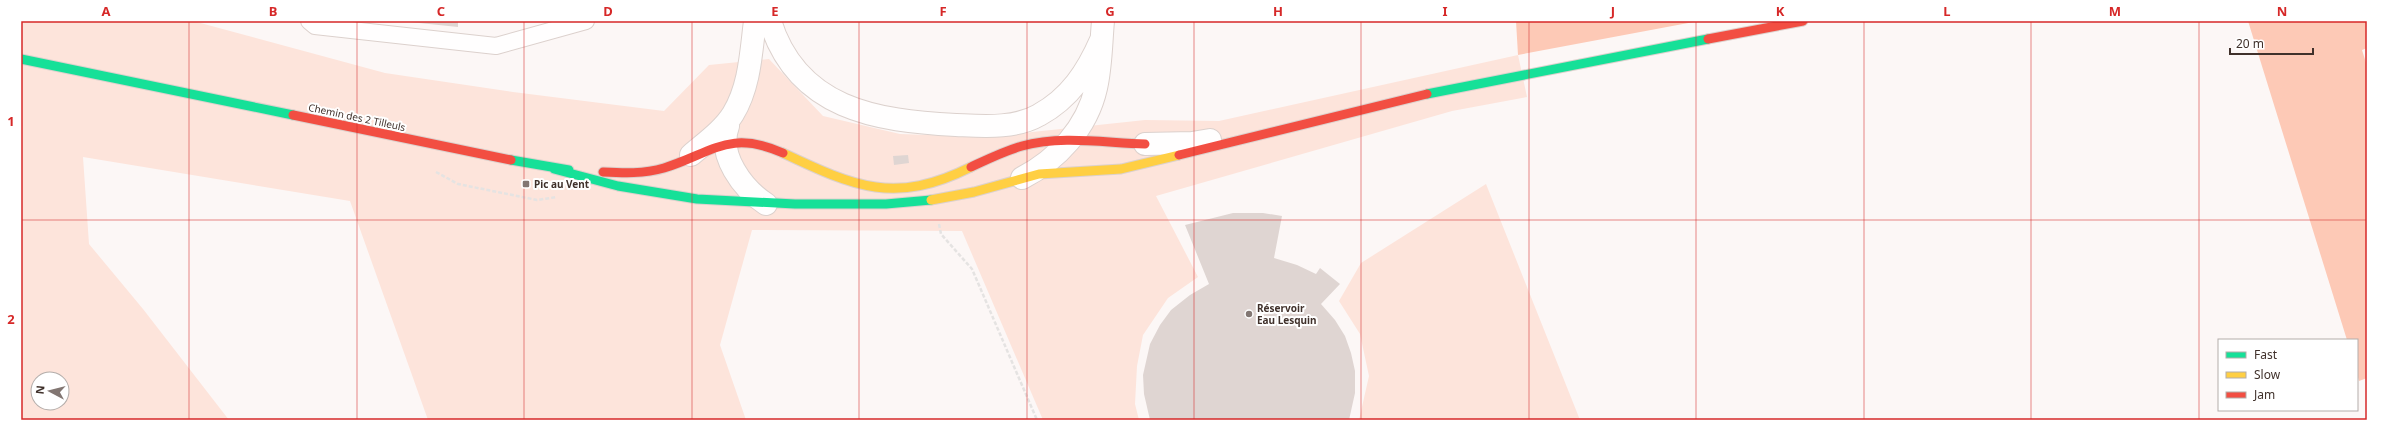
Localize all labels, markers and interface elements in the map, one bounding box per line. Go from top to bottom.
text: A [102,2,111,20]
text: B [269,2,277,20]
text: C [437,2,445,20]
text: D [603,2,613,20]
text: E [771,2,779,20]
text: F [939,2,947,20]
text: G [1105,2,1115,20]
text: H [1273,2,1283,20]
text: I [1442,2,1448,20]
text: J [1610,2,1615,20]
text: K [1776,2,1785,20]
text: L [1943,2,1951,20]
text: M [2109,2,2121,20]
text: N [2277,2,2287,20]
scale bar [2230,30,2313,56]
text: 20 m [2236,35,2264,52]
street label: Chemin des 2 Tilleuls [307,100,407,134]
text: 1 [7,112,15,130]
place label: Pic au Vent [534,177,590,191]
marker: Pic au Vent [521,179,531,189]
place label: Réservoir Eau Lesquin [1257,301,1317,327]
marker: Réservoir Eau Lesquin [1244,309,1254,319]
text: 2 [7,310,15,328]
legend [2218,339,2358,411]
text: Fast [2254,346,2278,363]
text: Slow [2254,366,2281,383]
north arrow [30,371,70,411]
text: N [32,384,48,395]
text: Jam [2253,386,2275,403]

